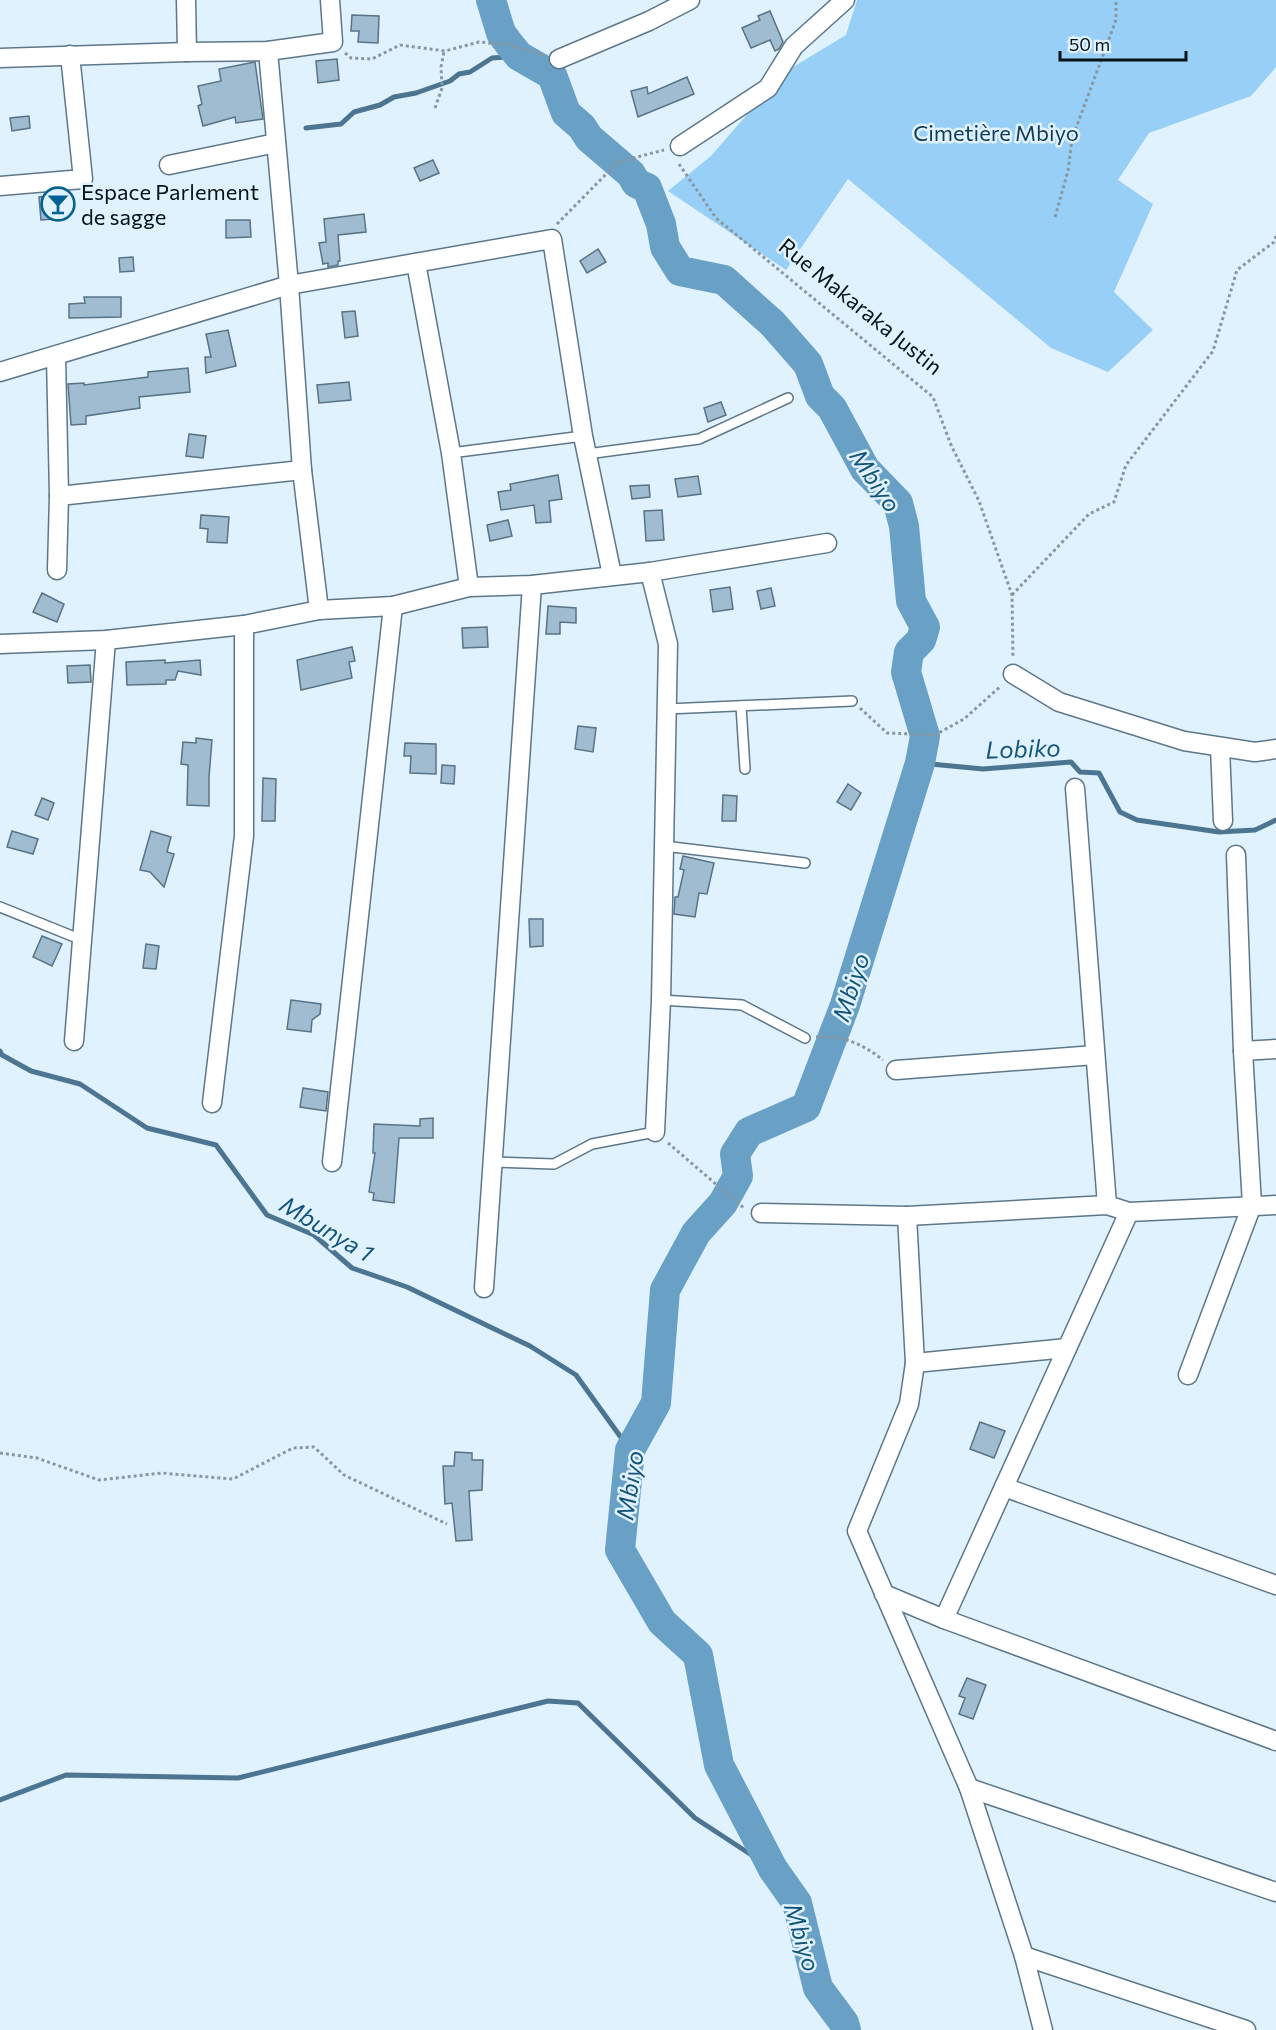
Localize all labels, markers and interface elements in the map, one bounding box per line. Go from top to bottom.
scale bar [1060,24,1186,62]
text: 50 m [1069,33,1110,55]
park label: Cimetière Mbiyo [913,119,1079,146]
place label: Espace Parlement de sagge [81,178,259,230]
bar icon: Espace Parlement de sagge [40,186,76,222]
street label: Rue Makaraka Justin [774,232,948,380]
water label: Mbiyo [844,443,908,517]
water label: Lobiko [985,732,1061,764]
water label: Mbiyo [825,949,875,1025]
water label: Mbunya 1 [275,1189,379,1267]
water label: Mbiyo [609,1448,649,1522]
water label: Mbiyo [779,1899,827,1975]

